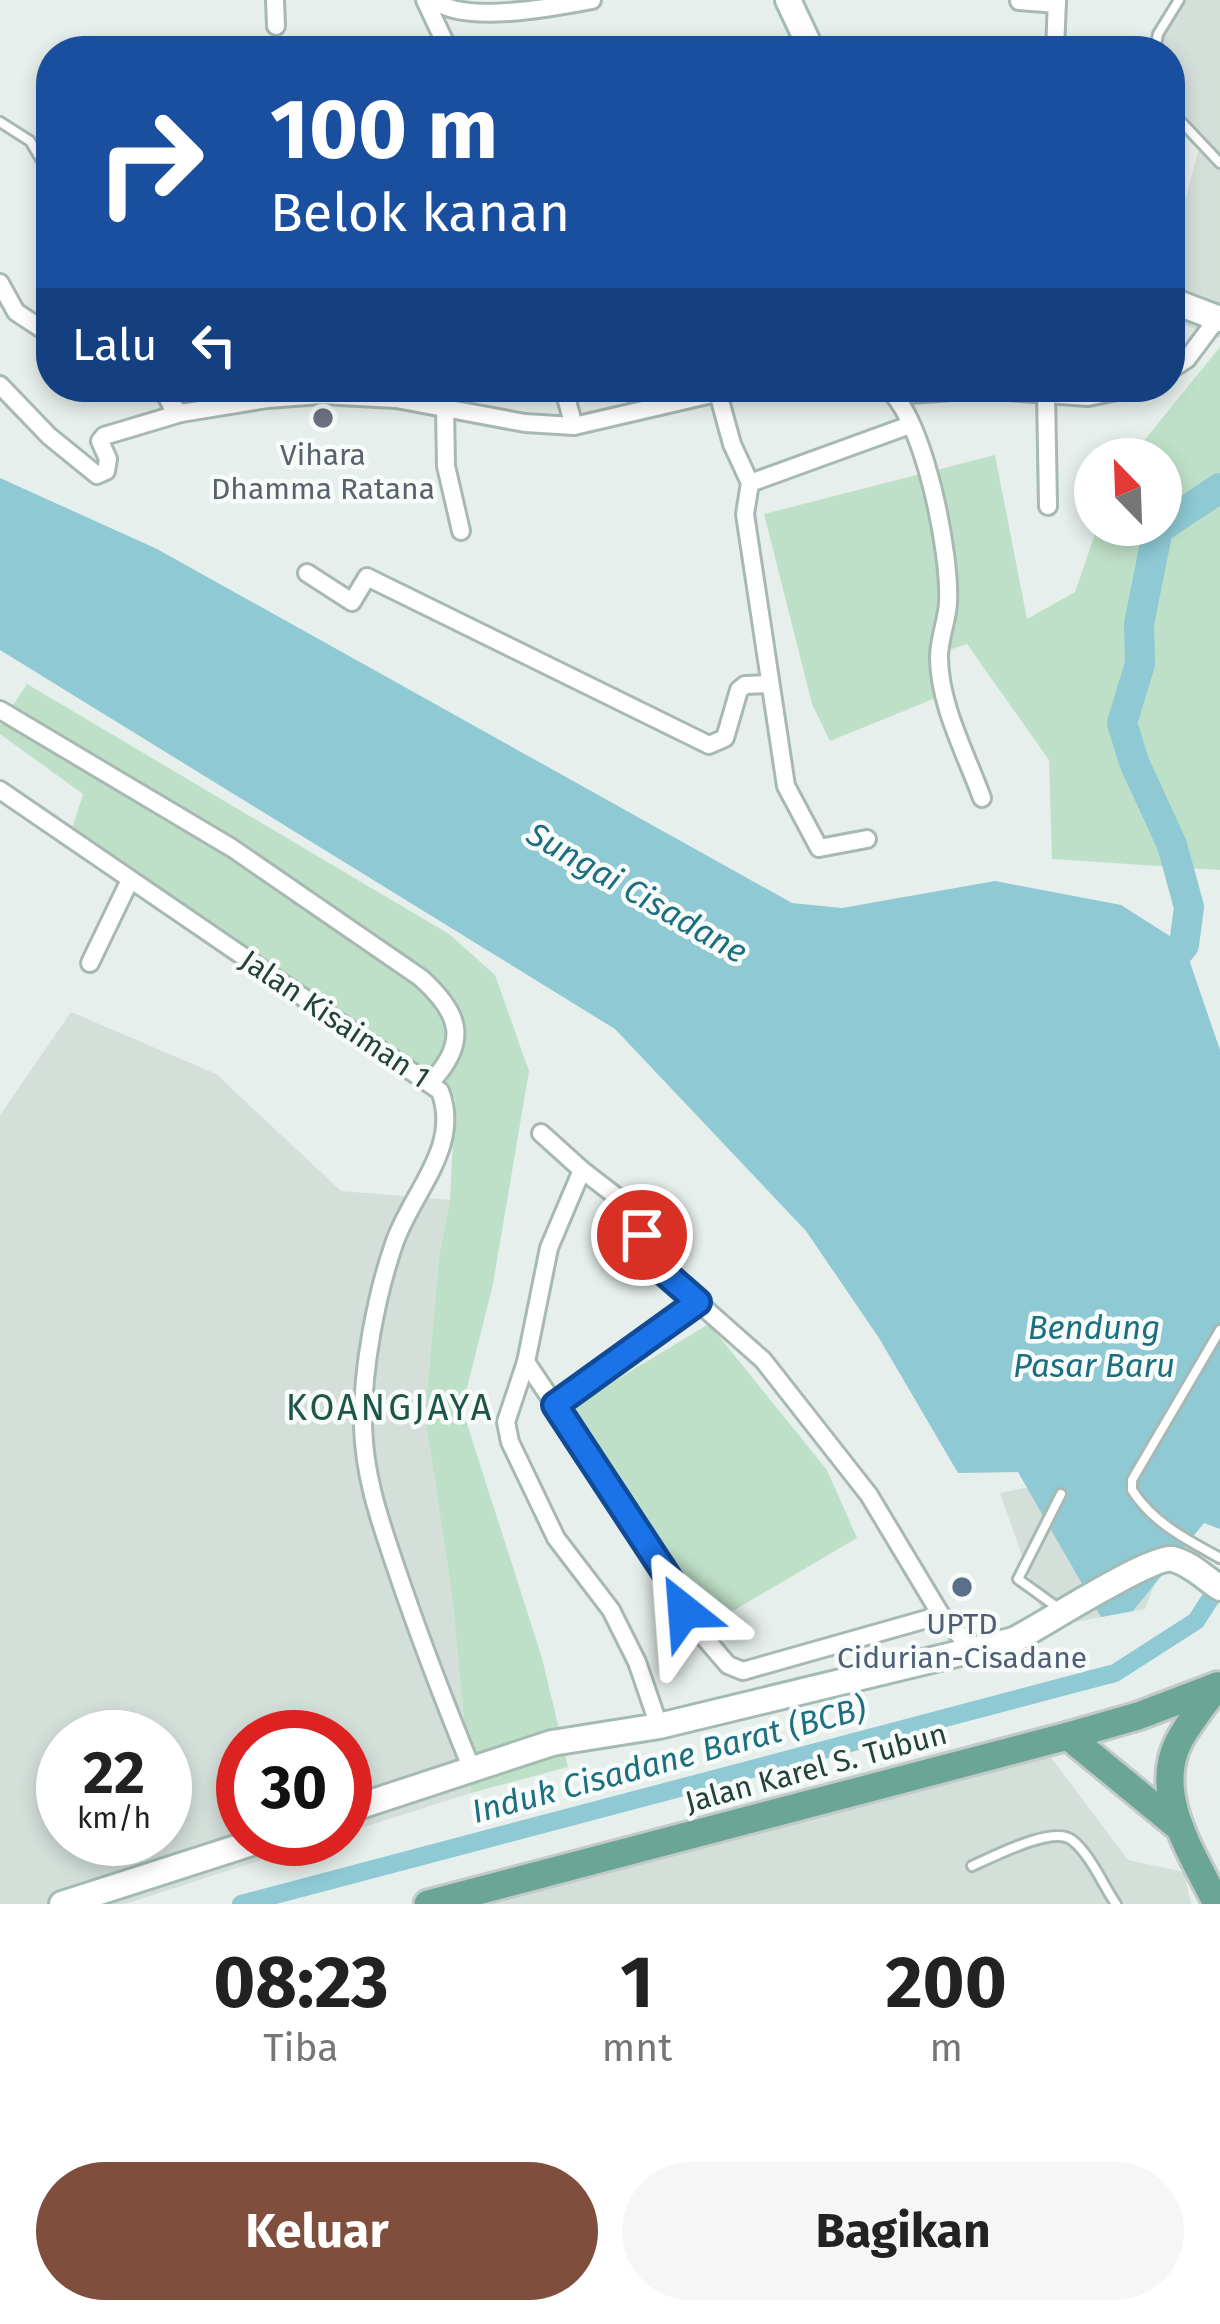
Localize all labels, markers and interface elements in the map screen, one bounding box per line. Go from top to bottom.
text: 100 m [270,79,498,180]
icon: right [72,84,228,240]
text: Belok kanan [270,181,570,245]
icon: left [181,312,247,378]
text: Lalu [72,318,157,372]
marker: Vihara Dhamma Ratana [310,405,336,431]
place label: Vihara Dhamma Ratana [211,437,435,507]
north arrow [1074,438,1182,546]
map controls [1074,438,1182,546]
water label: Sungai Cisadane [519,813,754,972]
street label: Jalan Kisaiman 1 [233,942,437,1096]
pin [591,1184,693,1286]
icon: arrive [609,1202,675,1268]
water label: Bendung Pasar Baru [1013,1308,1175,1386]
district label: KOANGJAYA [286,1386,494,1430]
position arrow [621,1548,747,1674]
marker: UPTD Cidurian-Cisadane [949,1574,975,1600]
place label: UPTD Cidurian-Cisadane [837,1606,1087,1676]
water label: Induk Cisadane Barat (BCB) [468,1688,870,1832]
speed limit sign: 30 [216,1710,372,1866]
street label: Jalan Karel S. Tubun [681,1716,951,1820]
text: 22 [83,1737,145,1809]
text: km/h [77,1800,151,1836]
text: 08:23 [213,1940,389,2026]
text: 1 [620,1940,654,2026]
text: 200 [885,1940,1007,2026]
text: Tiba [263,2025,339,2071]
text: mnt [602,2025,672,2071]
text: m [929,2025,963,2071]
button: Keluar [36,2162,598,2300]
button: Bagikan [622,2162,1184,2300]

